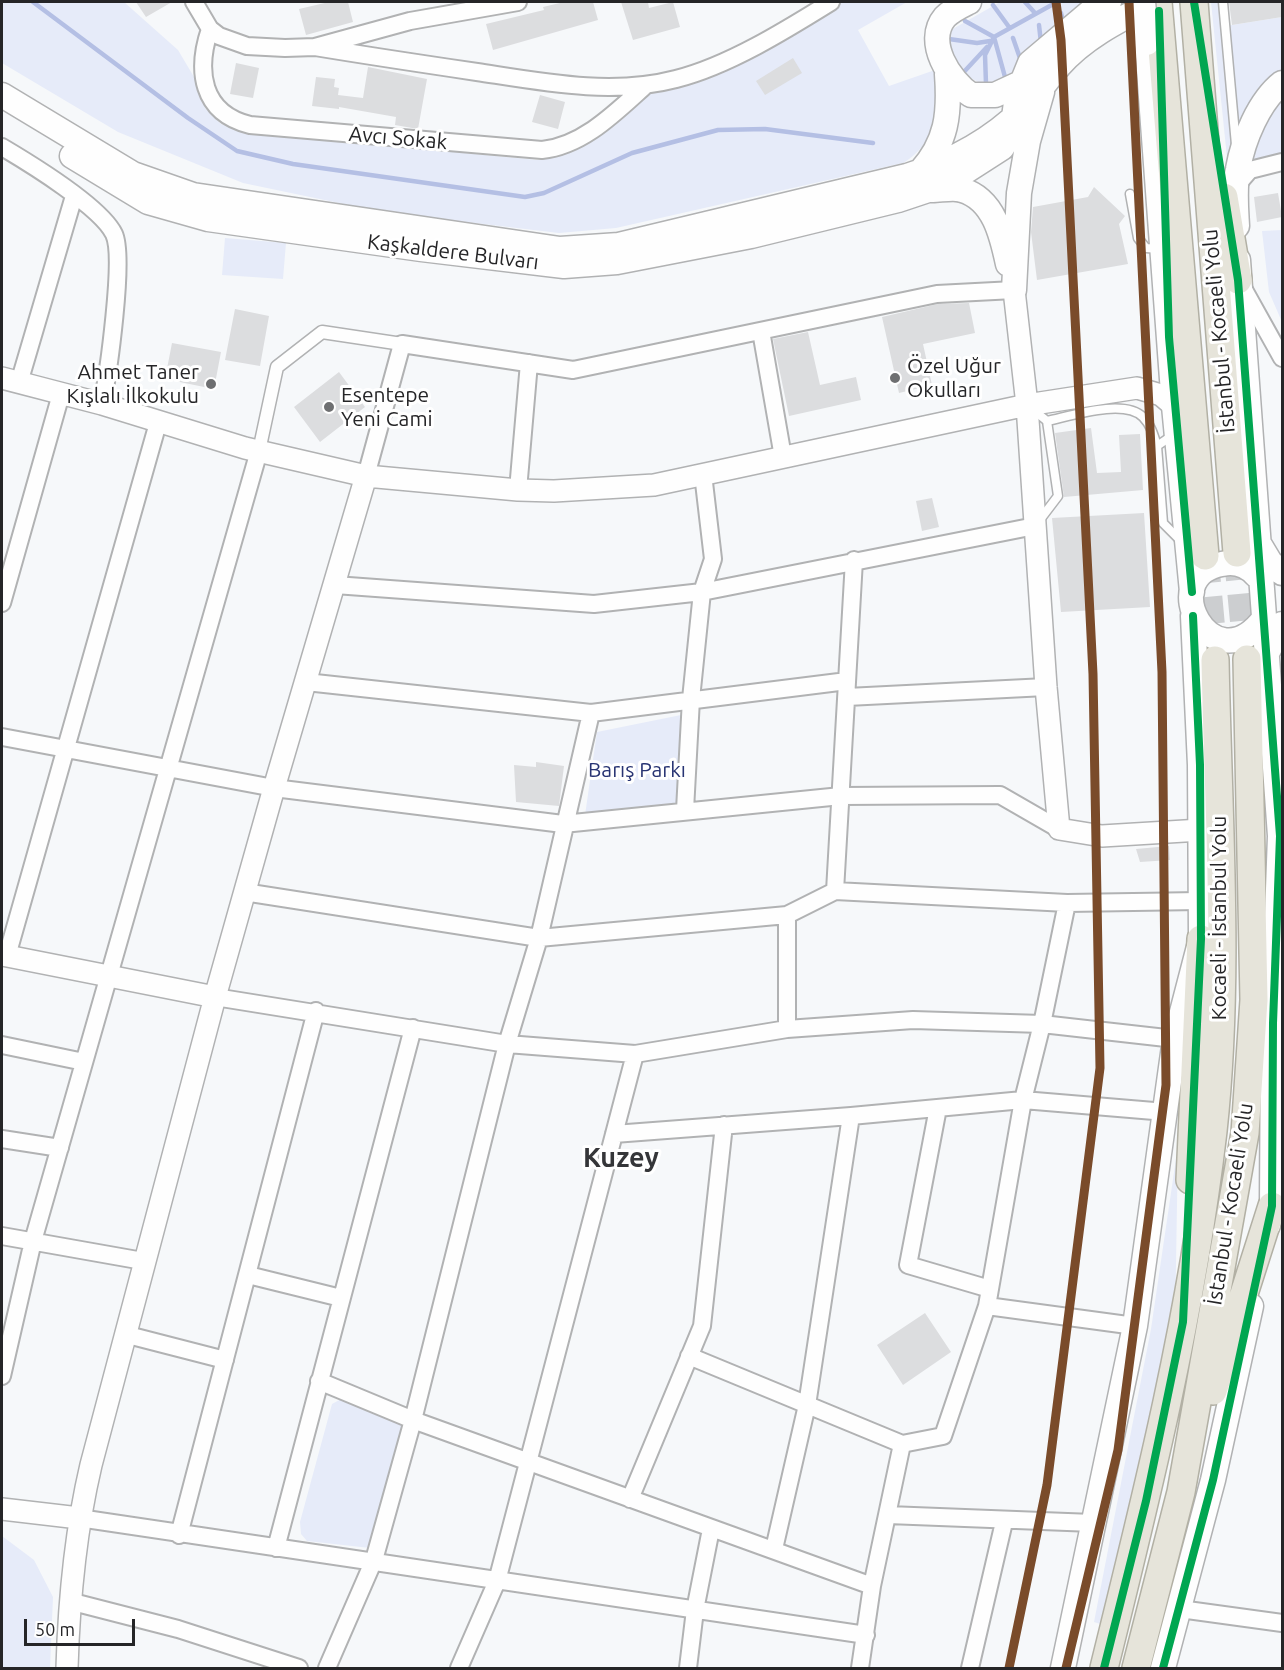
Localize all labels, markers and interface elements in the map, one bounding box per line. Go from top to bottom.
street label: Avcı Sokak [348,121,448,155]
street label: İstanbul - Kocaeli Yolu [1198,228,1240,434]
street label: Kaşkaldere Bulvarı [366,229,540,275]
place label: Özel Uğur Okulları [907,353,1001,403]
place label: Ahmet Taner Kışlalı İlkokulu [66,359,199,409]
marker: Özel Uğur Okulları [888,371,902,385]
marker: Ahmet Taner Kışlalı İlkokulu [204,377,218,391]
place label: Esentepe Yeni Cami [341,382,433,432]
marker: Esentepe Yeni Cami [322,400,336,414]
park label: Barış Parkı [588,757,686,783]
street label: Kocaeli - İstanbul Yolu [1206,816,1232,1020]
street label: İstanbul - Kocaeli Yolu [1202,1101,1258,1307]
district label: Kuzey [583,1142,659,1174]
scale bar [27,1607,138,1645]
text: 50 m [35,1619,75,1639]

